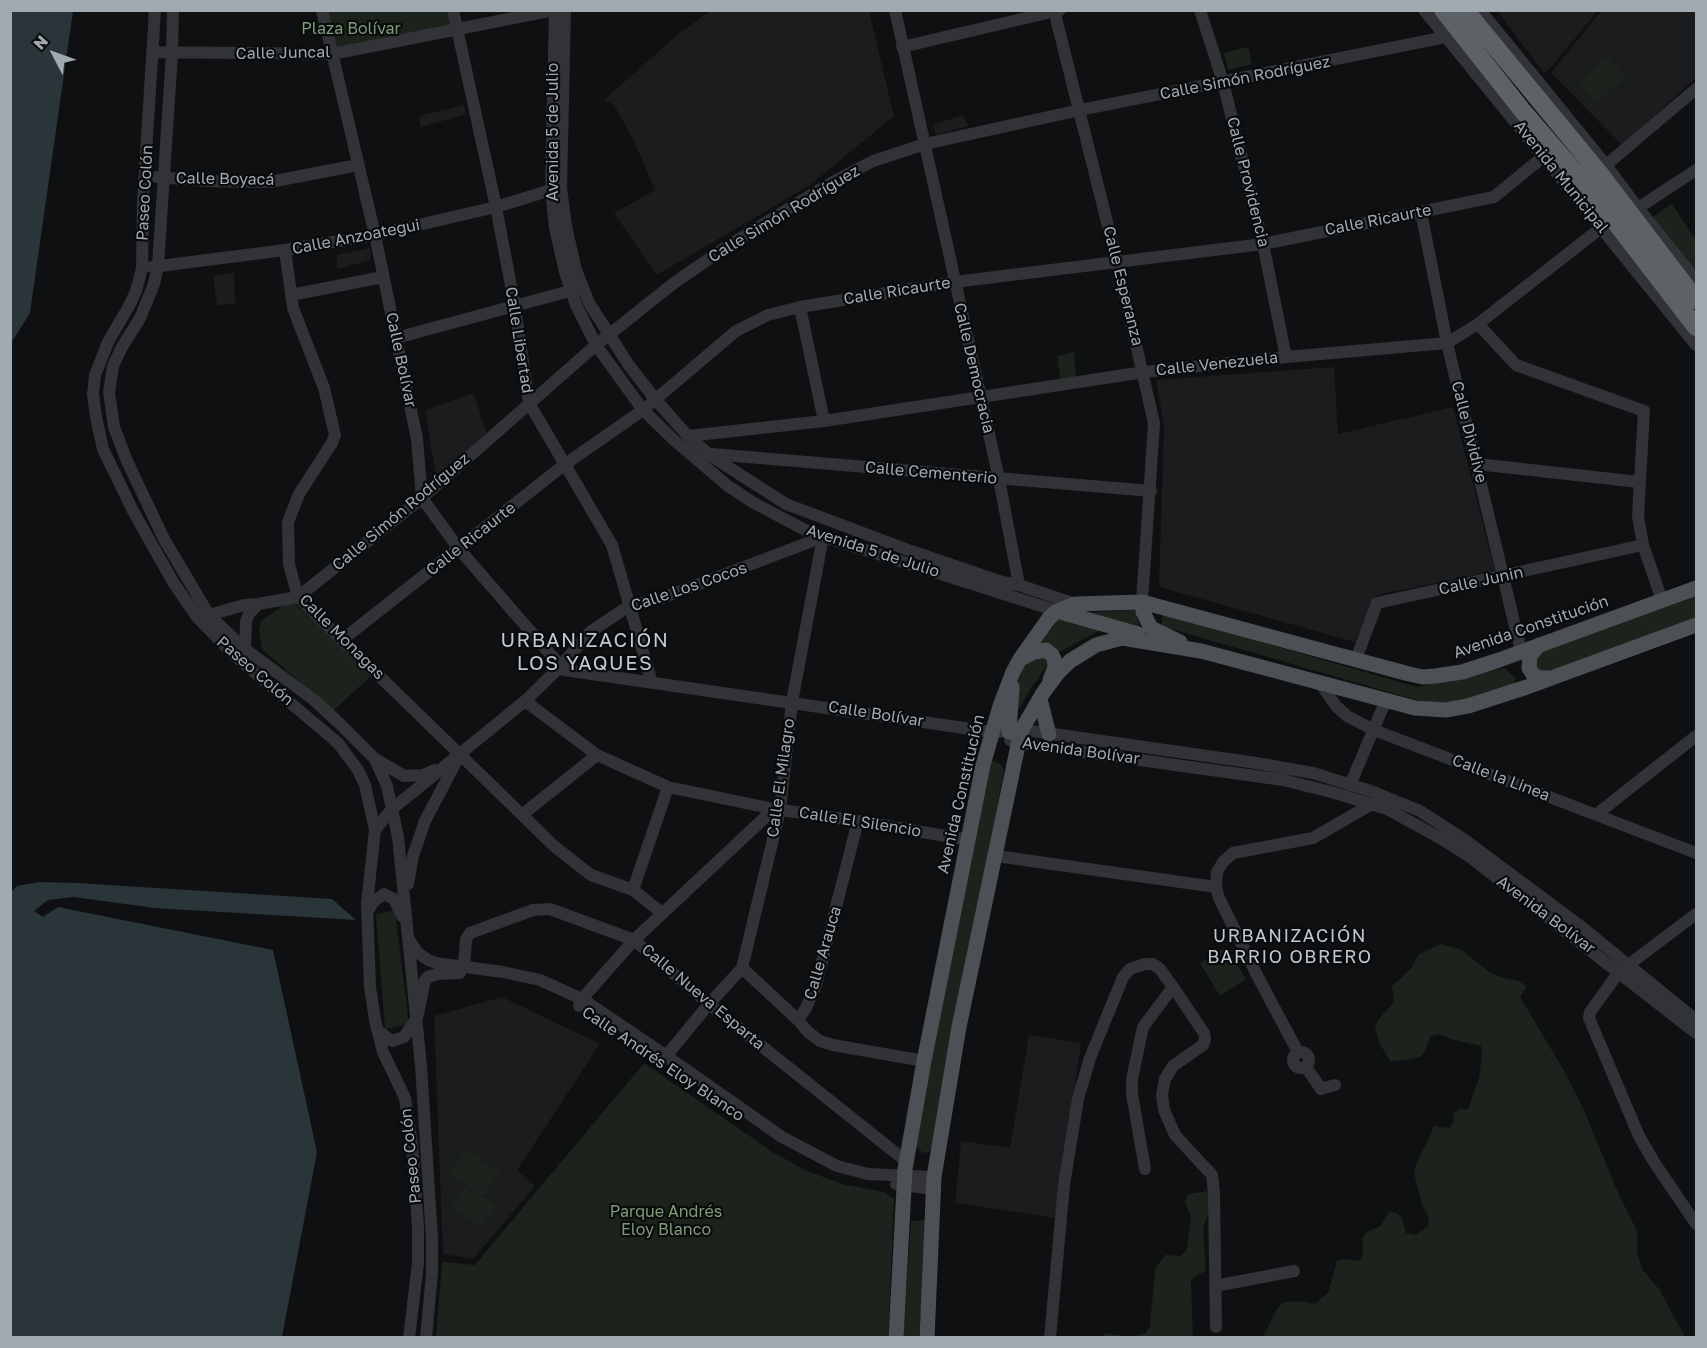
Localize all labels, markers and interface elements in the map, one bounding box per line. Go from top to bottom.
park label: Plaza Bolívar [301,19,401,39]
north arrow [24,24,84,84]
text: N [29,31,52,53]
street label: Calle Juncal [236,43,330,63]
street label: Calle Simón Rodríguez [1158,52,1332,104]
street label: Avenida 5 de Julio [543,63,563,201]
street label: Calle Providencia [1223,115,1273,249]
street label: Avenida Municipal [1510,117,1612,237]
street label: Paseo Colón [133,145,157,241]
street label: Calle Simón Rodríguez [705,161,863,267]
street label: Calle Boyacá [176,169,274,189]
street label: Calle Ricaurte [1323,200,1433,240]
street label: Calle Anzoategui [290,215,422,259]
street label: Calle Esperanza [1099,224,1147,348]
street label: Calle Ricaurte [842,273,952,309]
street label: Calle Libertad [501,285,537,395]
street label: Calle Democracia [950,301,998,435]
street label: Calle Bolívar [382,311,420,409]
street label: Calle Venezuela [1155,348,1279,380]
street label: Calle Dividive [1447,379,1491,485]
street label: Calle Simón Rodríguez [329,449,473,575]
street label: Calle Cementerio [864,458,998,488]
street label: Calle Ricaurte [422,498,520,580]
street label: Avenida 5 de Julio [804,520,942,582]
street label: Calle Los Cocos [628,558,750,616]
street label: Calle Junin [1437,563,1525,599]
street label: Calle Monagas [295,590,389,684]
street label: Avenida Constitución [1451,591,1611,663]
district label: URBANIZACIÓN LOS YAQUES [501,629,669,676]
street label: Paseo Colón [213,632,297,710]
street label: Calle Bolívar [827,697,925,731]
street label: Avenida Constitución [933,713,989,875]
street label: Calle El Milagro [763,717,799,839]
street label: Avenida Bolívar [1021,733,1141,769]
street label: Calle la Linea [1449,751,1553,805]
street label: Calle El Silencio [798,803,922,841]
street label: Avenida Bolívar [1493,872,1599,958]
street label: Calle Arauca [800,904,846,1002]
district label: URBANIZACIÓN BARRIO OBRERO [1207,925,1373,968]
street label: Calle Nueva Esparta [638,940,768,1054]
street label: Calle Andrés Eloy Blanco [578,1002,748,1126]
street label: Paseo Colón [396,1107,426,1205]
park label: Parque Andrés Eloy Blanco [610,1202,722,1240]

